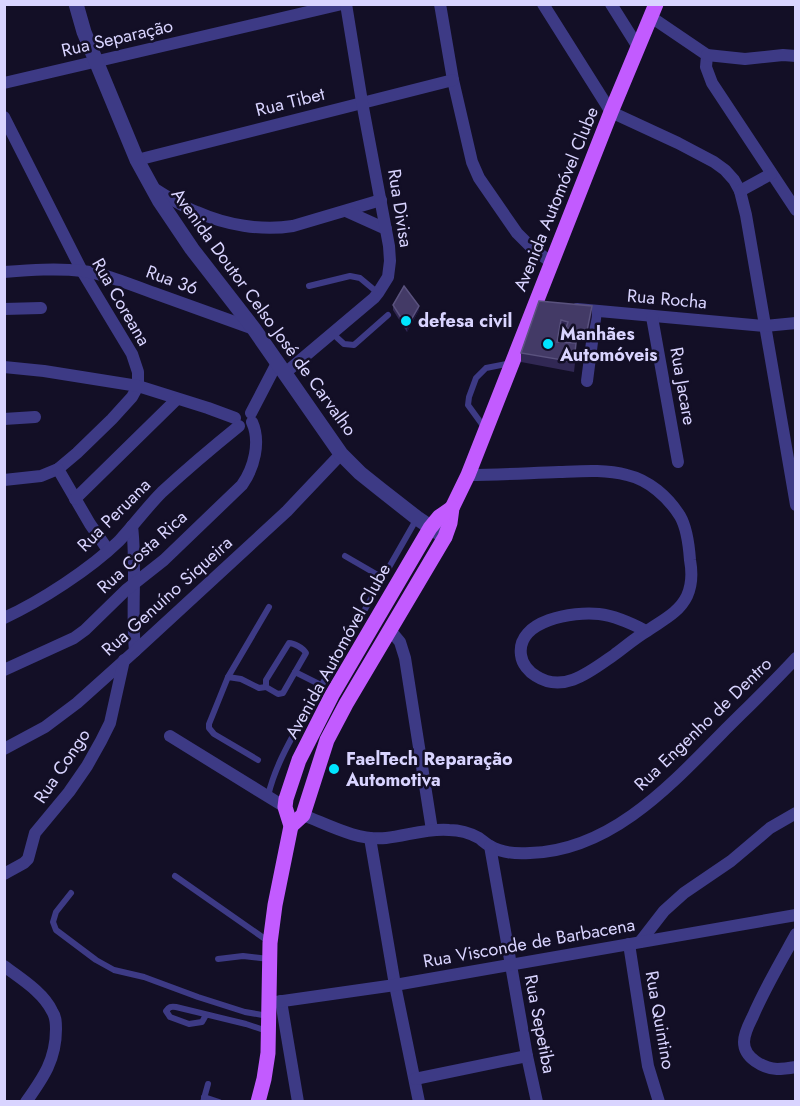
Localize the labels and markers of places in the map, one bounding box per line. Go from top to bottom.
place label: defesa civil [418,308,512,334]
marker: defesa civil [399,314,413,328]
place label: Manhães Automóveis [559,321,657,368]
marker: Manhães Automóveis [541,337,555,351]
place label: FaelTech Reparação Automotiva [345,746,513,793]
marker: FaelTech Reparação Automotiva [327,762,341,776]

